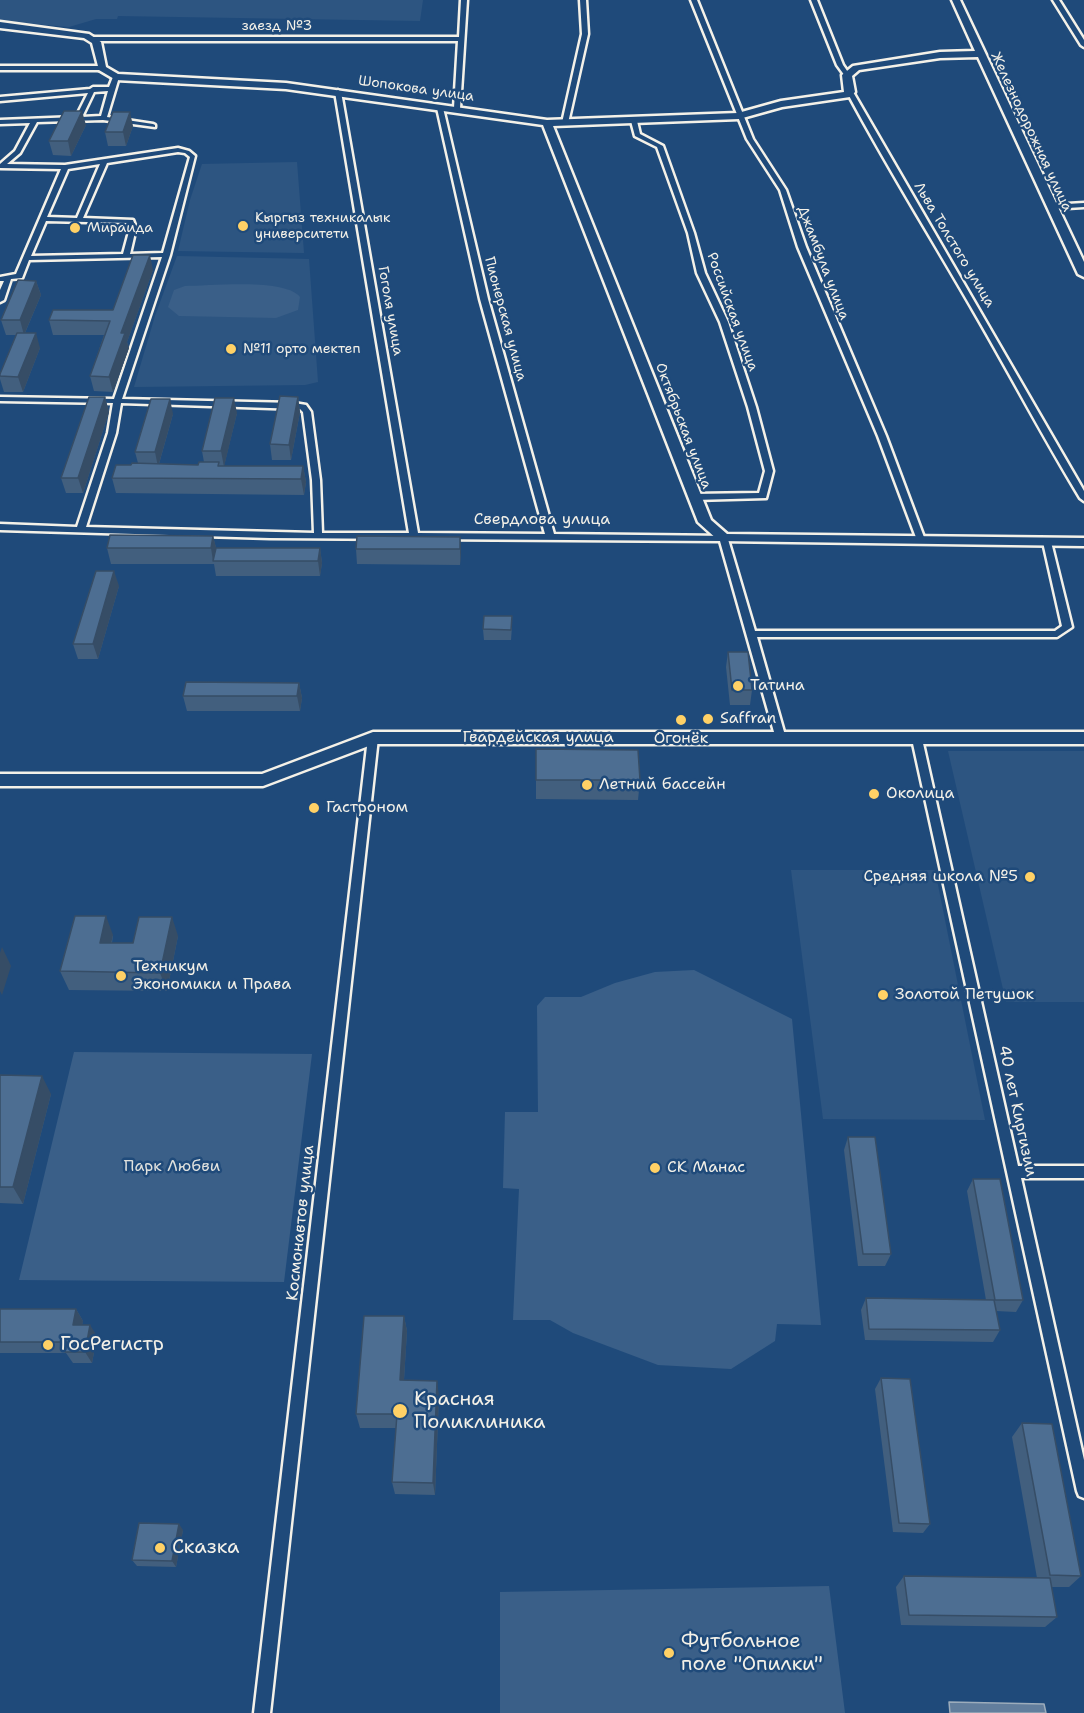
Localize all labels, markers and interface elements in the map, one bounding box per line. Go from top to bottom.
street label: заезд №3 [242,18,312,34]
street label: Железнодорожная улица [987,50,1075,214]
street label: Шопокова улица [357,73,475,105]
street label: Льва Толстого улица [910,179,998,311]
street label: Джамбула улица [794,204,852,322]
place label: Кыргыз техникалык университети [255,210,390,243]
marker: Кыргыз техникалык университети [236,219,250,233]
place label: Мираида [87,220,153,236]
marker: Мираида [68,221,82,235]
street label: Российская улица [703,250,761,374]
street label: Пионерская улица [480,255,530,383]
street label: Гоголя улица [374,265,406,357]
place label: №11 орто мектеп [243,341,360,357]
marker: №11 орто мектеп [224,342,238,356]
street label: Октябрьская улица [651,361,715,491]
street label: Свердлова улица [474,510,610,530]
place label: Татина [750,676,805,696]
marker: Татина [731,679,745,693]
place label: Saffran [720,709,776,729]
marker: Saffran [701,712,715,726]
marker: Огонёк [674,713,688,727]
street label: Гвардейская улица [462,728,614,748]
place label: Огонёк [654,729,708,749]
place label: Летний бассейн [599,775,726,795]
marker: Летний бассейн [580,778,594,792]
place label: Околица [886,784,954,804]
marker: Околица [867,787,881,801]
place label: Гастроном [326,798,408,818]
marker: Гастроном [307,801,321,815]
place label: Средняя школа №5 [863,867,1018,887]
marker: Средняя школа №5 [1023,870,1037,884]
place label: Техникум Экономики и Права [133,957,291,995]
marker: Техникум Экономики и Права [114,969,128,983]
place label: Золотой Петушок [895,985,1034,1005]
marker: Золотой Петушок [876,988,890,1002]
street label: 40 лет Киргизии [994,1044,1040,1178]
street label: Космонавтов улица [283,1144,319,1302]
park label: Парк Любви [124,1157,220,1177]
place label: СК Манас [667,1158,745,1178]
marker: СК Манас [648,1161,662,1175]
place label: ГосРегистр [60,1333,164,1357]
marker: ГосРегистр [41,1338,55,1352]
place label: Красная Поликлиника [414,1388,546,1435]
marker: Красная Поликлиника [391,1402,409,1420]
place label: Сказка [172,1536,239,1560]
marker: Сказка [153,1541,167,1555]
place label: Футбольное поле "Опилки" [681,1630,823,1677]
marker: Футбольное поле "Опилки" [662,1646,676,1660]

